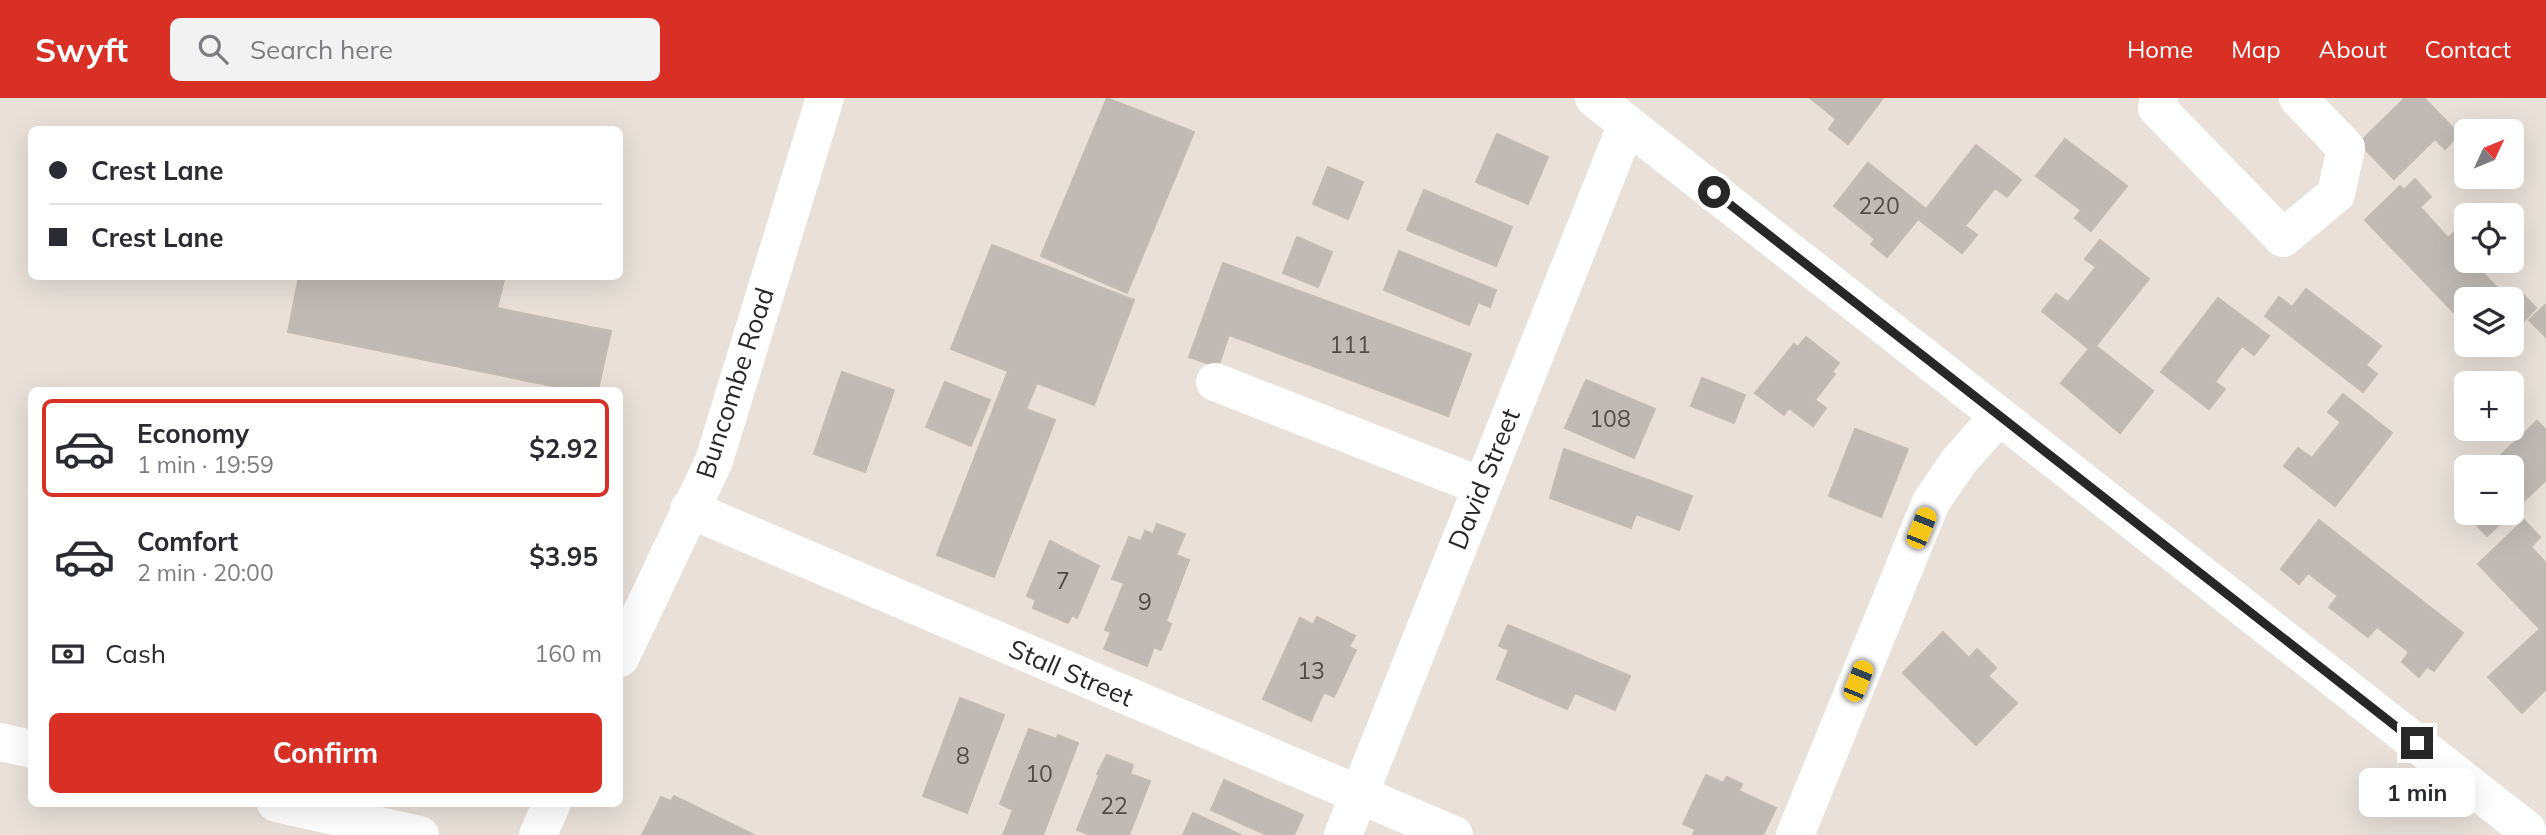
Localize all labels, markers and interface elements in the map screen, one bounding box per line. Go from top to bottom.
search box [170,18,660,81]
text: Swyft [35,29,128,70]
icon: search [194,30,232,68]
text: Search here [250,33,393,66]
text: Home [2127,34,2193,64]
text: Map [2231,34,2281,64]
text: About [2319,34,2387,64]
text: Contact [2425,34,2511,64]
north arrow [2454,119,2524,189]
map controls [2454,119,2524,525]
text: Crest Lane [91,154,224,187]
route start [1698,176,1730,208]
house number: 220 [1858,191,1900,220]
button: locate [2454,203,2524,273]
text: Crest Lane [91,221,224,254]
street label: Buncombe Road [688,283,781,482]
button: layers [2454,287,2524,357]
house number: 111 [1329,330,1371,359]
button: + [2454,371,2524,441]
street label: David Street [1440,403,1527,554]
house number: 108 [1589,404,1631,433]
icon: car [53,417,116,480]
text: Economy [137,417,249,450]
text: $2.92 [529,432,598,465]
text: 1 min · 19:59 [137,450,274,479]
button: − [2454,455,2524,525]
car [1904,505,1939,551]
icon: car [53,525,116,588]
text: Comfort [137,525,238,558]
text: $3.95 [529,540,598,573]
text: 2 min · 20:00 [137,558,274,587]
house number: 7 [1056,566,1070,595]
house number: 9 [1138,587,1152,616]
street label: Stall Street [1004,632,1138,714]
icon: cash [49,635,87,673]
text: Cash [105,637,166,670]
text: 160 m [534,639,602,668]
house number: 13 [1297,656,1325,685]
car [1841,658,1876,704]
button: Confirm [49,713,602,793]
route end [2401,727,2433,759]
house number: 8 [956,741,970,770]
house number: 10 [1025,759,1053,788]
callout: 1 min [2359,768,2475,816]
text: 1 min [2387,778,2447,807]
house number: 22 [1100,791,1128,820]

